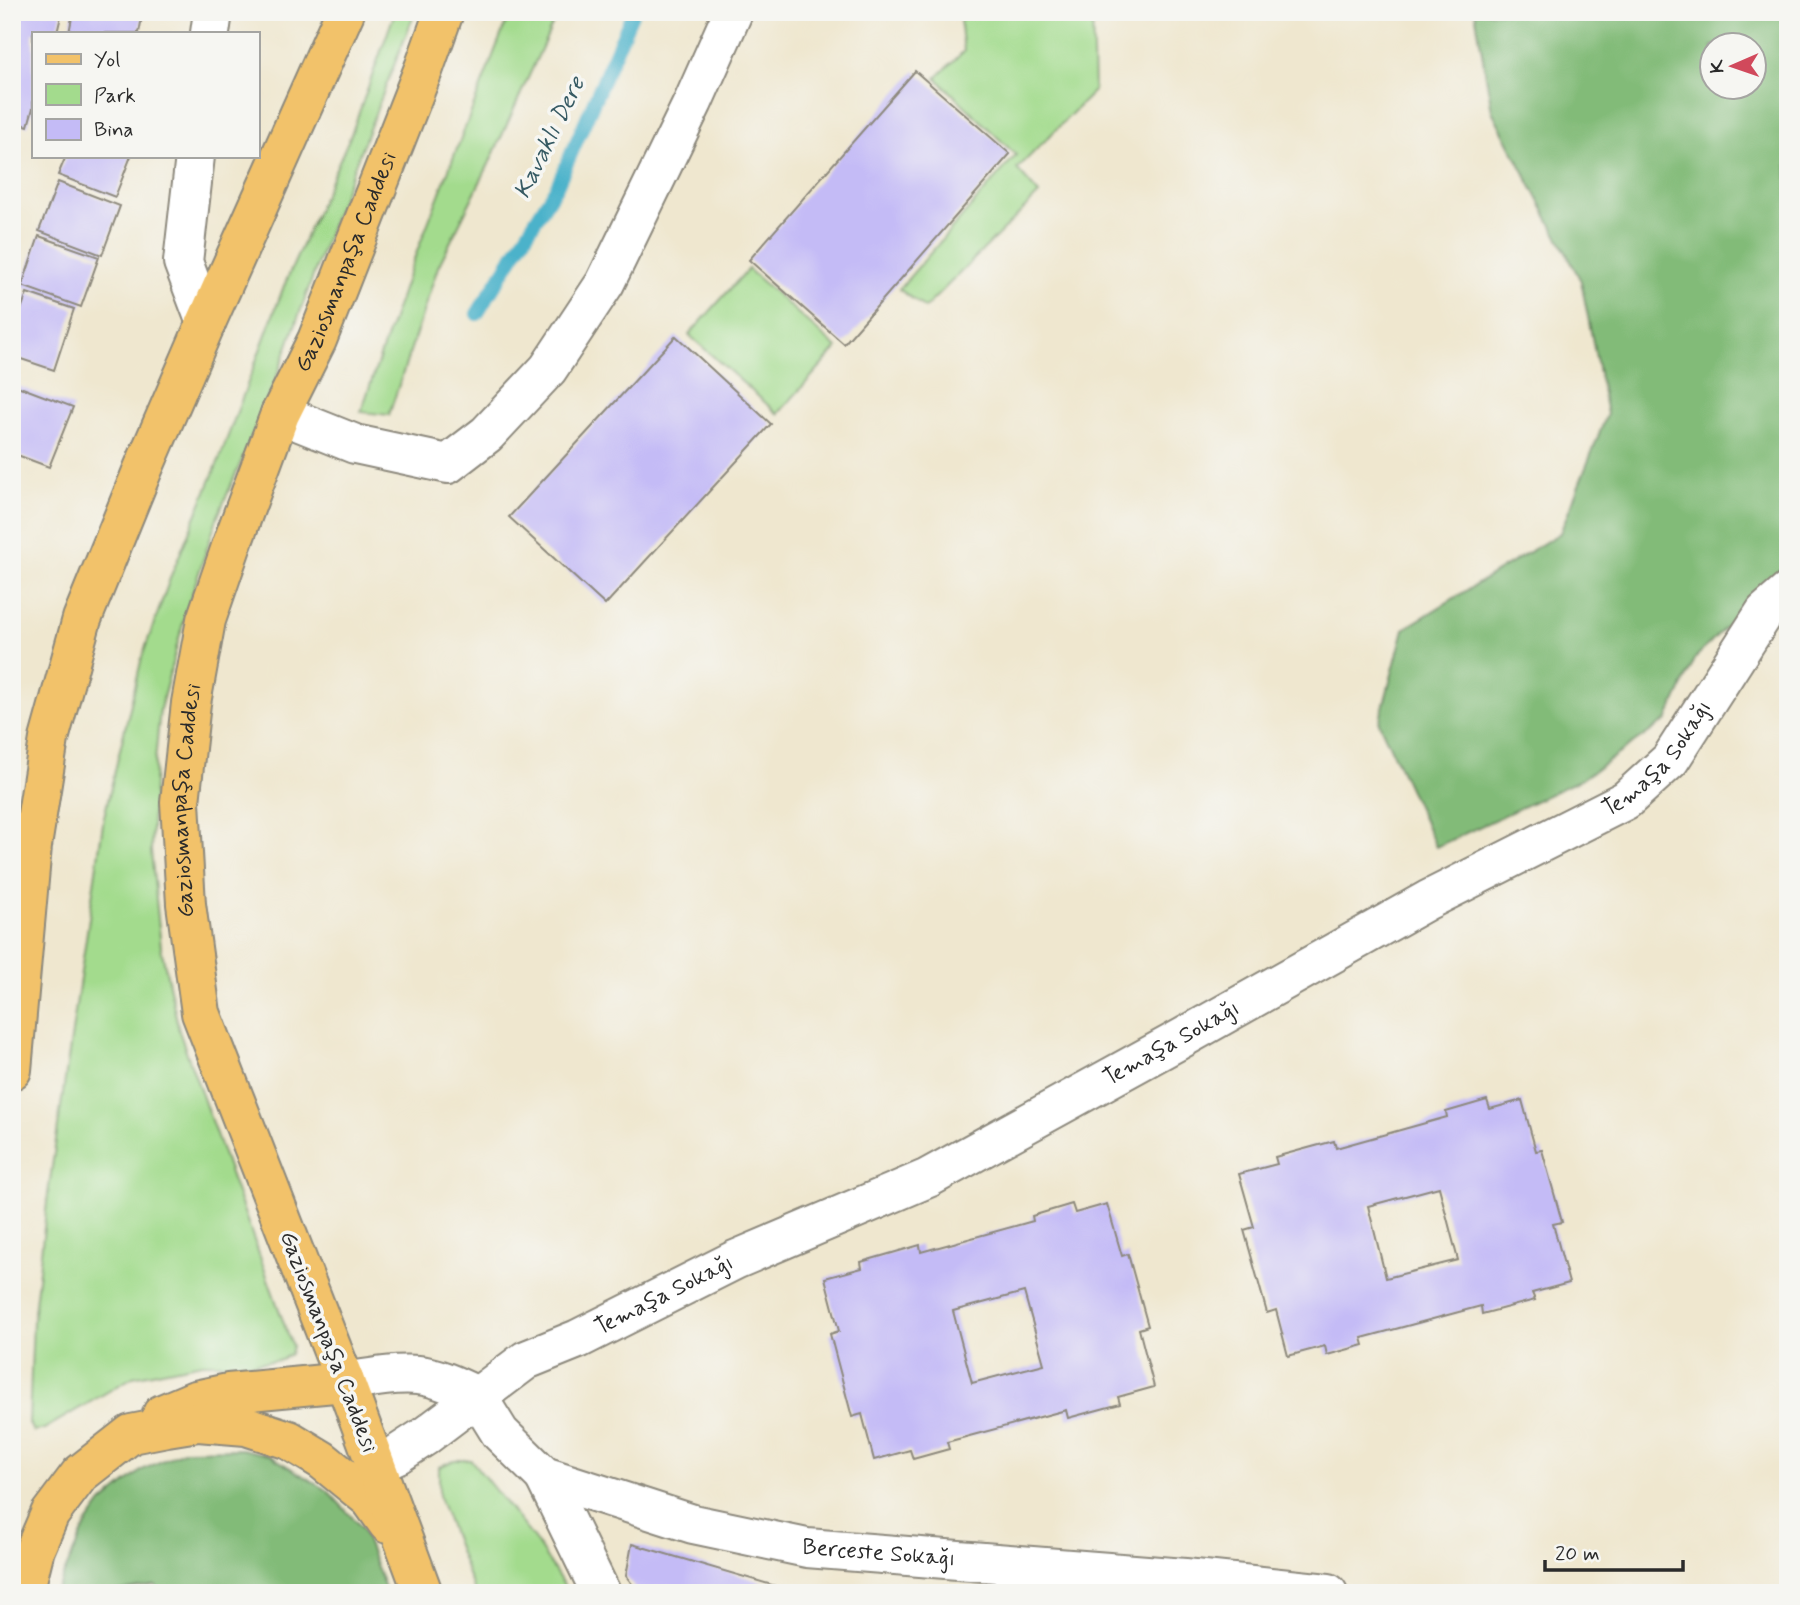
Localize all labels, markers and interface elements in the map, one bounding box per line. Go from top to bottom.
legend [32,32,259,158]
north arrow [1699,32,1769,102]
text: Yol [94,46,120,74]
text: K [1705,59,1730,74]
water label: Kavaklı Dere [507,71,593,204]
text: Park [94,82,136,110]
text: Bina [94,116,134,144]
street label: Gaziosmanpaşa Caddesi [288,148,404,377]
street label: Gaziosmanpaşa Caddesi [165,681,209,920]
street label: Temaşa Sokağı [1597,695,1719,824]
street label: Temaşa Sokağı [1098,994,1245,1094]
street label: Gaziosmanpaşa Caddesi [272,1227,384,1457]
street label: Temaşa Sokağı [590,1248,739,1343]
scale bar [1545,1528,1683,1572]
street label: Berceste Sokağı [801,1533,956,1575]
text: 20 m [1555,1540,1600,1568]

